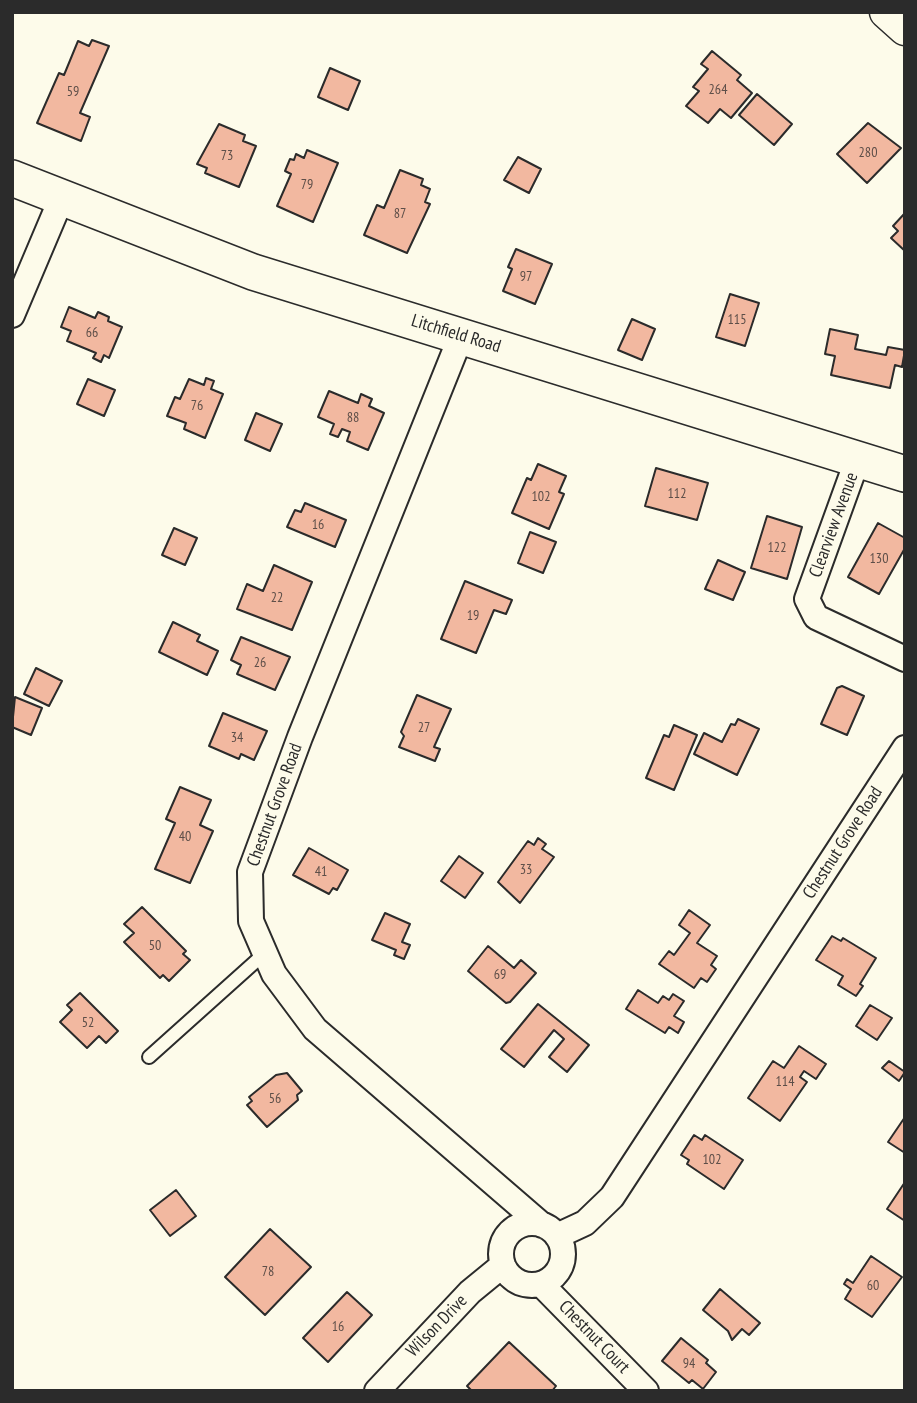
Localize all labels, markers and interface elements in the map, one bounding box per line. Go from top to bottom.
house number: 264 [709,82,727,98]
house number: 59 [67,84,79,100]
house number: 280 [859,145,877,161]
house number: 73 [221,148,233,164]
house number: 79 [301,177,313,193]
house number: 87 [394,206,406,222]
house number: 97 [520,269,532,285]
street label: Litchfield Road [409,310,503,358]
house number: 115 [728,312,746,328]
house number: 66 [86,325,98,341]
house number: 76 [191,398,203,414]
house number: 88 [347,410,359,426]
street label: Clearview Avenue [805,470,863,580]
house number: 112 [668,486,686,502]
house number: 102 [532,489,550,505]
house number: 16 [312,517,324,533]
house number: 122 [768,540,786,556]
house number: 130 [870,551,888,567]
house number: 22 [271,590,283,606]
house number: 19 [467,608,479,624]
house number: 26 [254,655,266,671]
house number: 27 [418,720,430,736]
house number: 34 [231,730,243,746]
street label: Chestnut Grove Road [243,740,307,870]
street label: Chestnut Grove Road [799,783,887,903]
house number: 40 [179,829,191,845]
house number: 33 [520,862,532,878]
house number: 41 [315,864,327,880]
house number: 50 [149,938,161,954]
house number: 69 [494,967,506,983]
house number: 52 [82,1015,94,1031]
house number: 114 [776,1074,794,1090]
house number: 56 [269,1091,281,1107]
house number: 102 [703,1152,721,1168]
house number: 78 [262,1264,274,1280]
house number: 60 [867,1278,879,1294]
street label: Wilson Drive [402,1290,472,1362]
street label: Chestnut Court [554,1296,634,1378]
house number: 16 [332,1319,344,1335]
house number: 94 [683,1356,695,1372]

